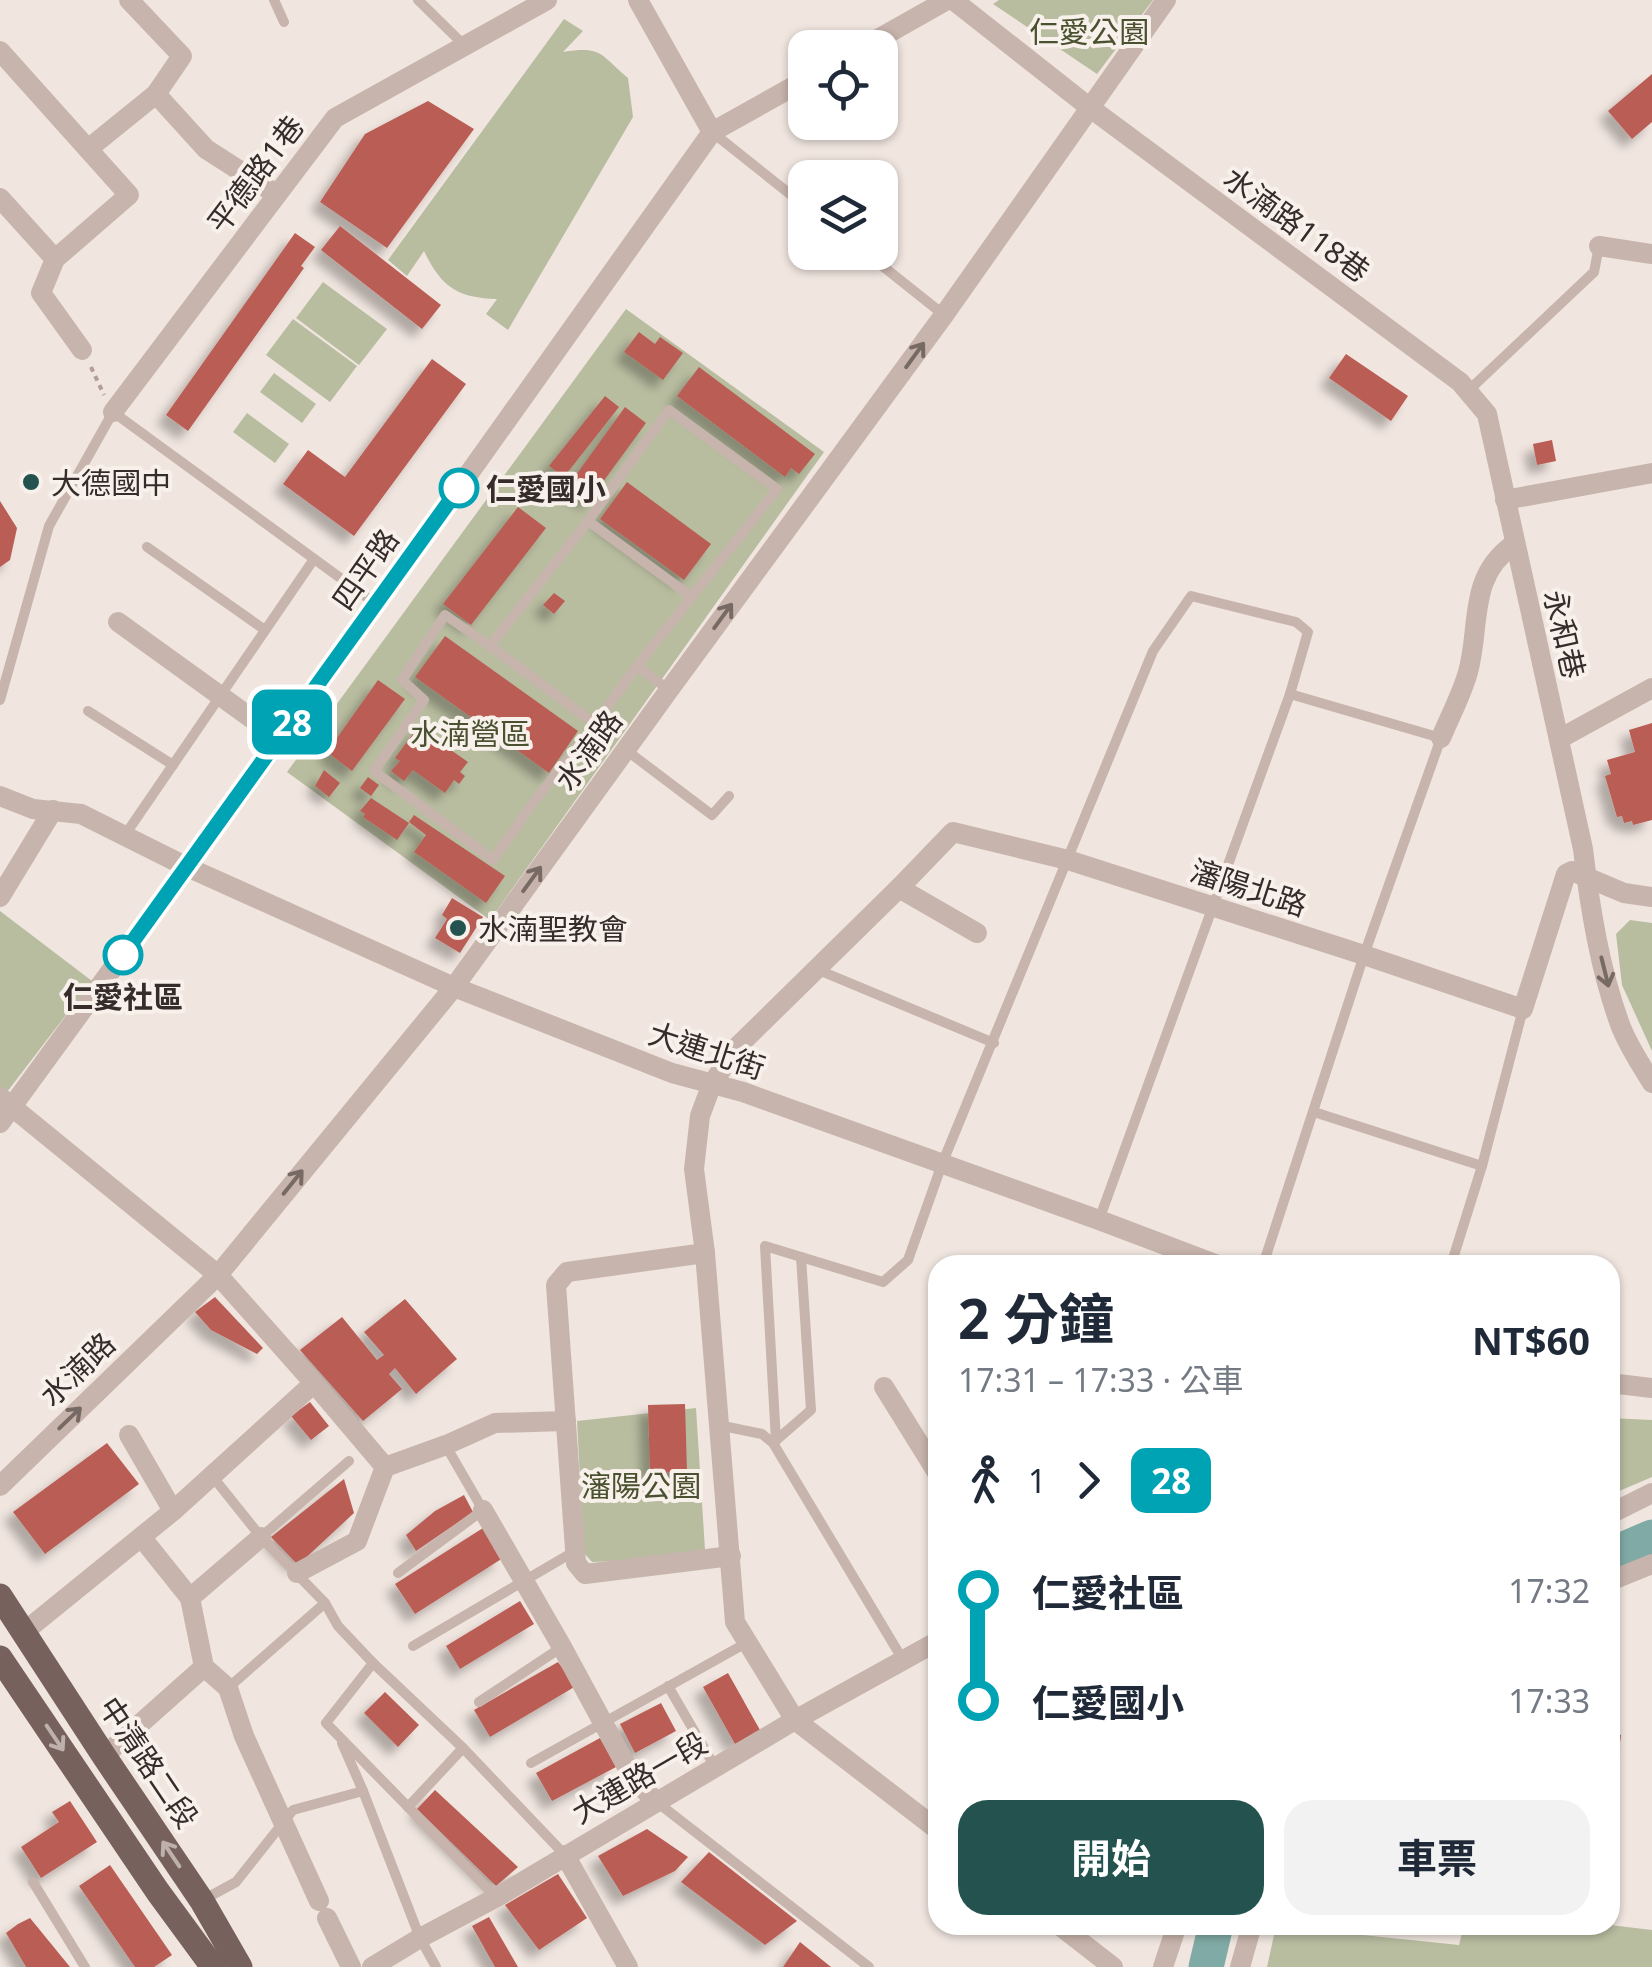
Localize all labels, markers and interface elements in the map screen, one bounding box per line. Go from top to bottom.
park label: 仁愛公園 [1029,11,1149,52]
map controls [788,30,898,270]
button: locate [788,30,898,140]
street label: 平德路1巷 [197,107,313,241]
street label: 水湳路118巷 [1216,157,1378,291]
button: layers [788,160,898,270]
one-way arrow [905,342,926,369]
place label: 大德國中 [51,462,171,503]
place label: 仁愛國小 [486,468,606,509]
marker: 仁愛國小 [440,469,478,507]
marker: 大德國中 [20,471,42,493]
street label: 四平路 [322,520,408,618]
street label: 永和巷 [1535,586,1595,682]
one-way arrow [712,603,733,630]
line badge: 28 [247,690,337,754]
text: 28 [272,699,312,746]
street label: 水湳路 [545,702,631,798]
park label: 水湳營區 [410,713,530,754]
street label: 瀋陽北路 [1186,849,1312,925]
one-way arrow [521,866,542,894]
place label: 水湳聖教會 [478,908,628,949]
marker: 水湳聖教會 [447,917,469,939]
marker: 仁愛社區 [104,936,142,974]
one-way arrow [1597,955,1615,987]
place label: 仁愛社區 [63,976,183,1017]
street label: 大連北街 [644,1012,770,1088]
one-way arrow [282,1170,304,1196]
text: 2 分鐘 [958,1280,1114,1355]
text: NT$60 [1472,1314,1590,1366]
street label: 水湳路 [30,1323,124,1415]
text: 17:31 – 17:33 · 公車 [958,1358,1243,1401]
one-way arrow [57,1407,82,1430]
icon: walk [958,1453,1013,1508]
icon: forward [1061,1453,1116,1508]
text: 28 [1151,1457,1191,1504]
text: 1 [1028,1459,1046,1502]
park label: 瀋陽公園 [581,1465,701,1506]
text: 仁愛社區 [1032,1566,1184,1618]
text: 17:32 [1508,1569,1590,1612]
text: 仁愛國小 [1032,1676,1184,1728]
text: 17:33 [1508,1679,1590,1722]
street label: 中清路二段 [90,1688,208,1836]
street label: 大連路一段 [564,1722,714,1832]
one-way arrow [44,1724,65,1752]
button: 開始 [958,1800,1264,1915]
button: 車票 [1284,1800,1590,1915]
one-way arrow [161,1840,182,1868]

